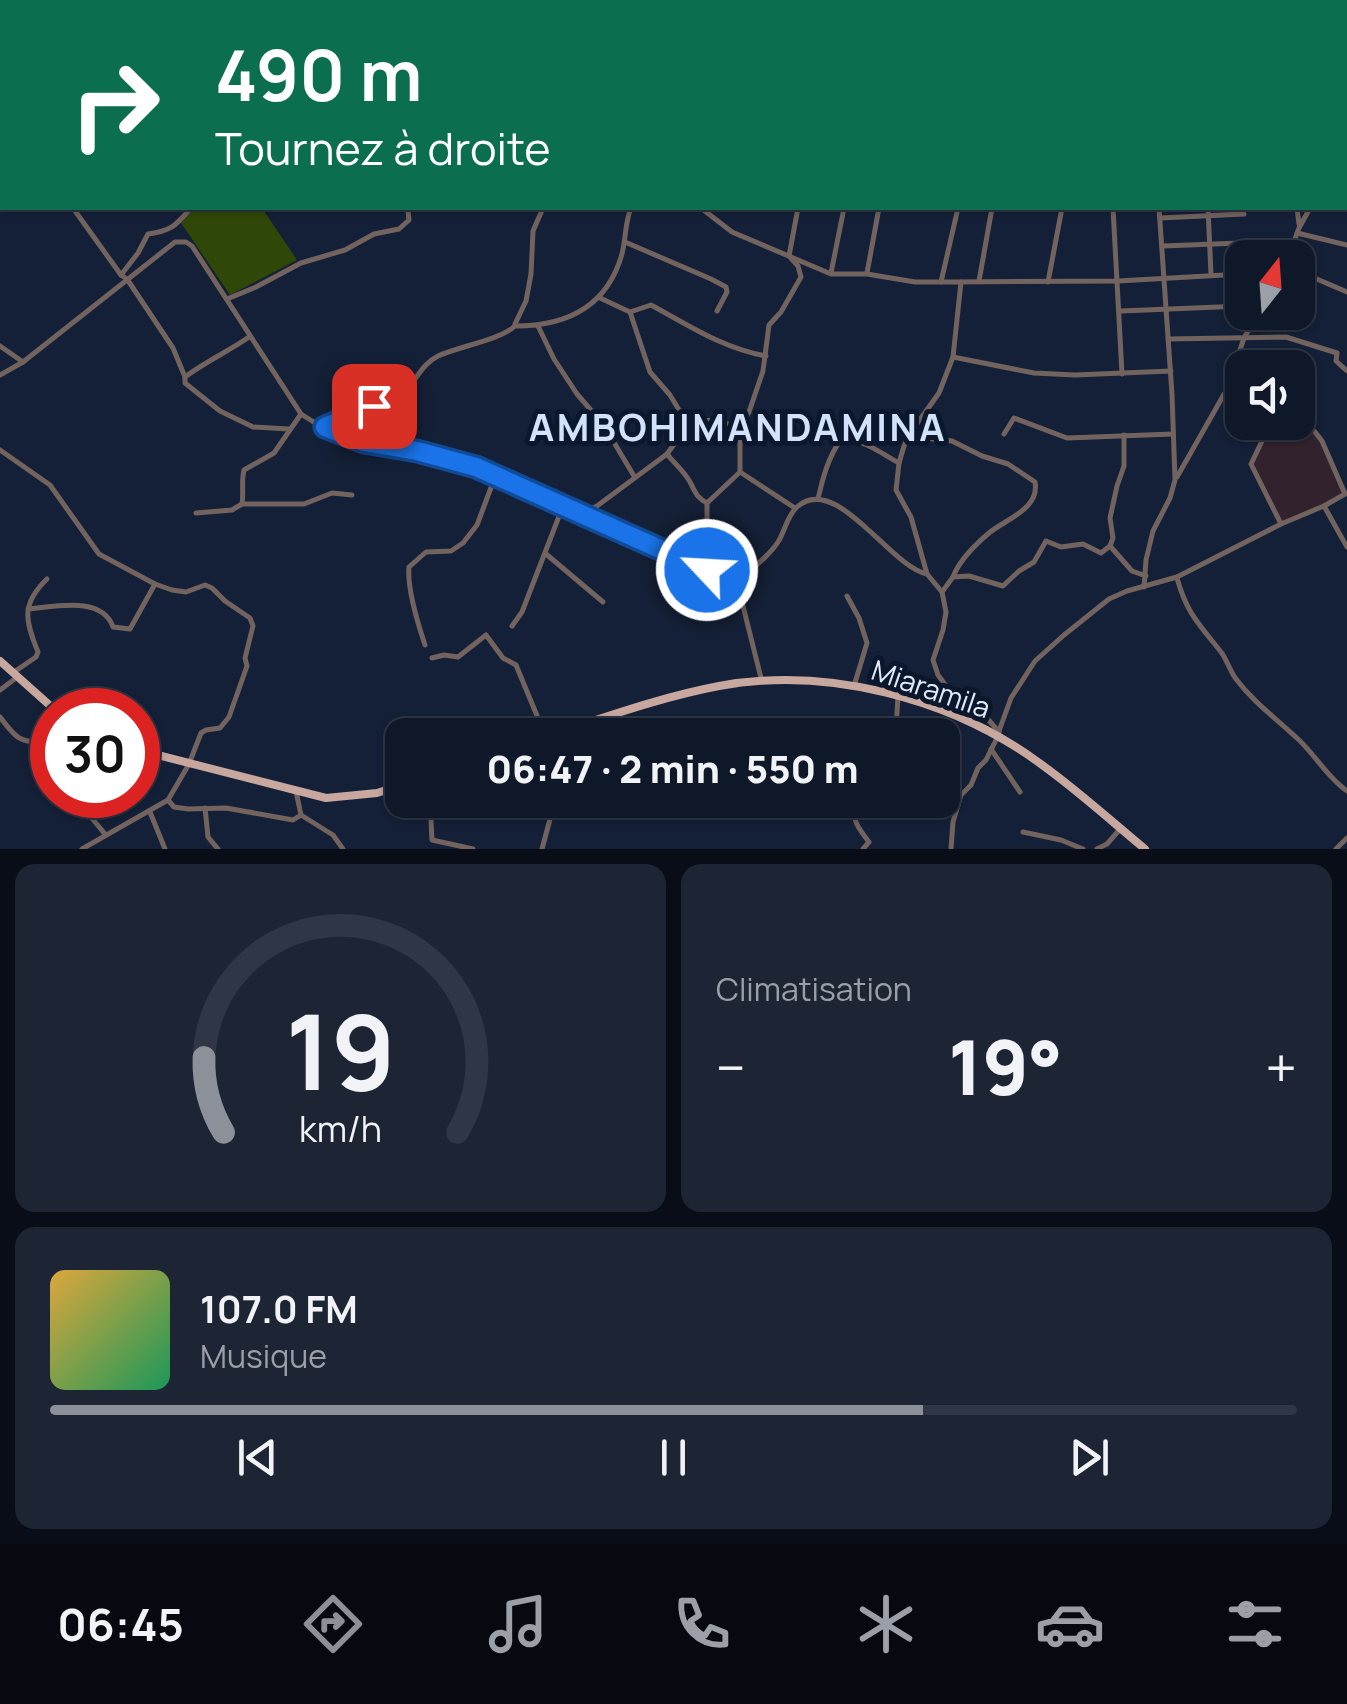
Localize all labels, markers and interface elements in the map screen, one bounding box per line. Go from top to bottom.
text: 490 m [215,26,422,122]
icon: right [50,40,180,170]
text: Tournez à droite [215,117,551,179]
north arrow [1225,240,1315,330]
map controls [1225,240,1315,440]
button: sound [1225,350,1315,440]
pin [332,364,417,449]
icon: arrive [347,379,402,434]
district label: AMBOHIMANDAMINA [529,400,947,452]
position arrow [655,518,759,622]
street label: Miaramila [867,650,996,726]
speed limit sign: 30 [30,688,160,818]
text: 06:47 · 2 min · 550 m [486,742,859,794]
text: Climatisation [716,967,912,1011]
text: 19 [285,979,396,1121]
text: 19° [948,1015,1063,1118]
text: − [716,1029,746,1105]
text: + [1265,1029,1297,1105]
text: km/h [299,1104,382,1153]
text: 107.0 FM [200,1282,358,1334]
text: Musique [200,1334,327,1378]
icon: previous [230,1430,285,1485]
icon: pause [646,1430,701,1485]
icon: next [1062,1430,1117,1485]
icon: directions [298,1589,368,1659]
icon: music [483,1589,553,1659]
icon: phone [667,1589,737,1659]
icon: climate [851,1589,921,1659]
icon: car [1035,1589,1105,1659]
icon: filters [1220,1589,1290,1659]
text: 06:45 [57,1593,184,1655]

